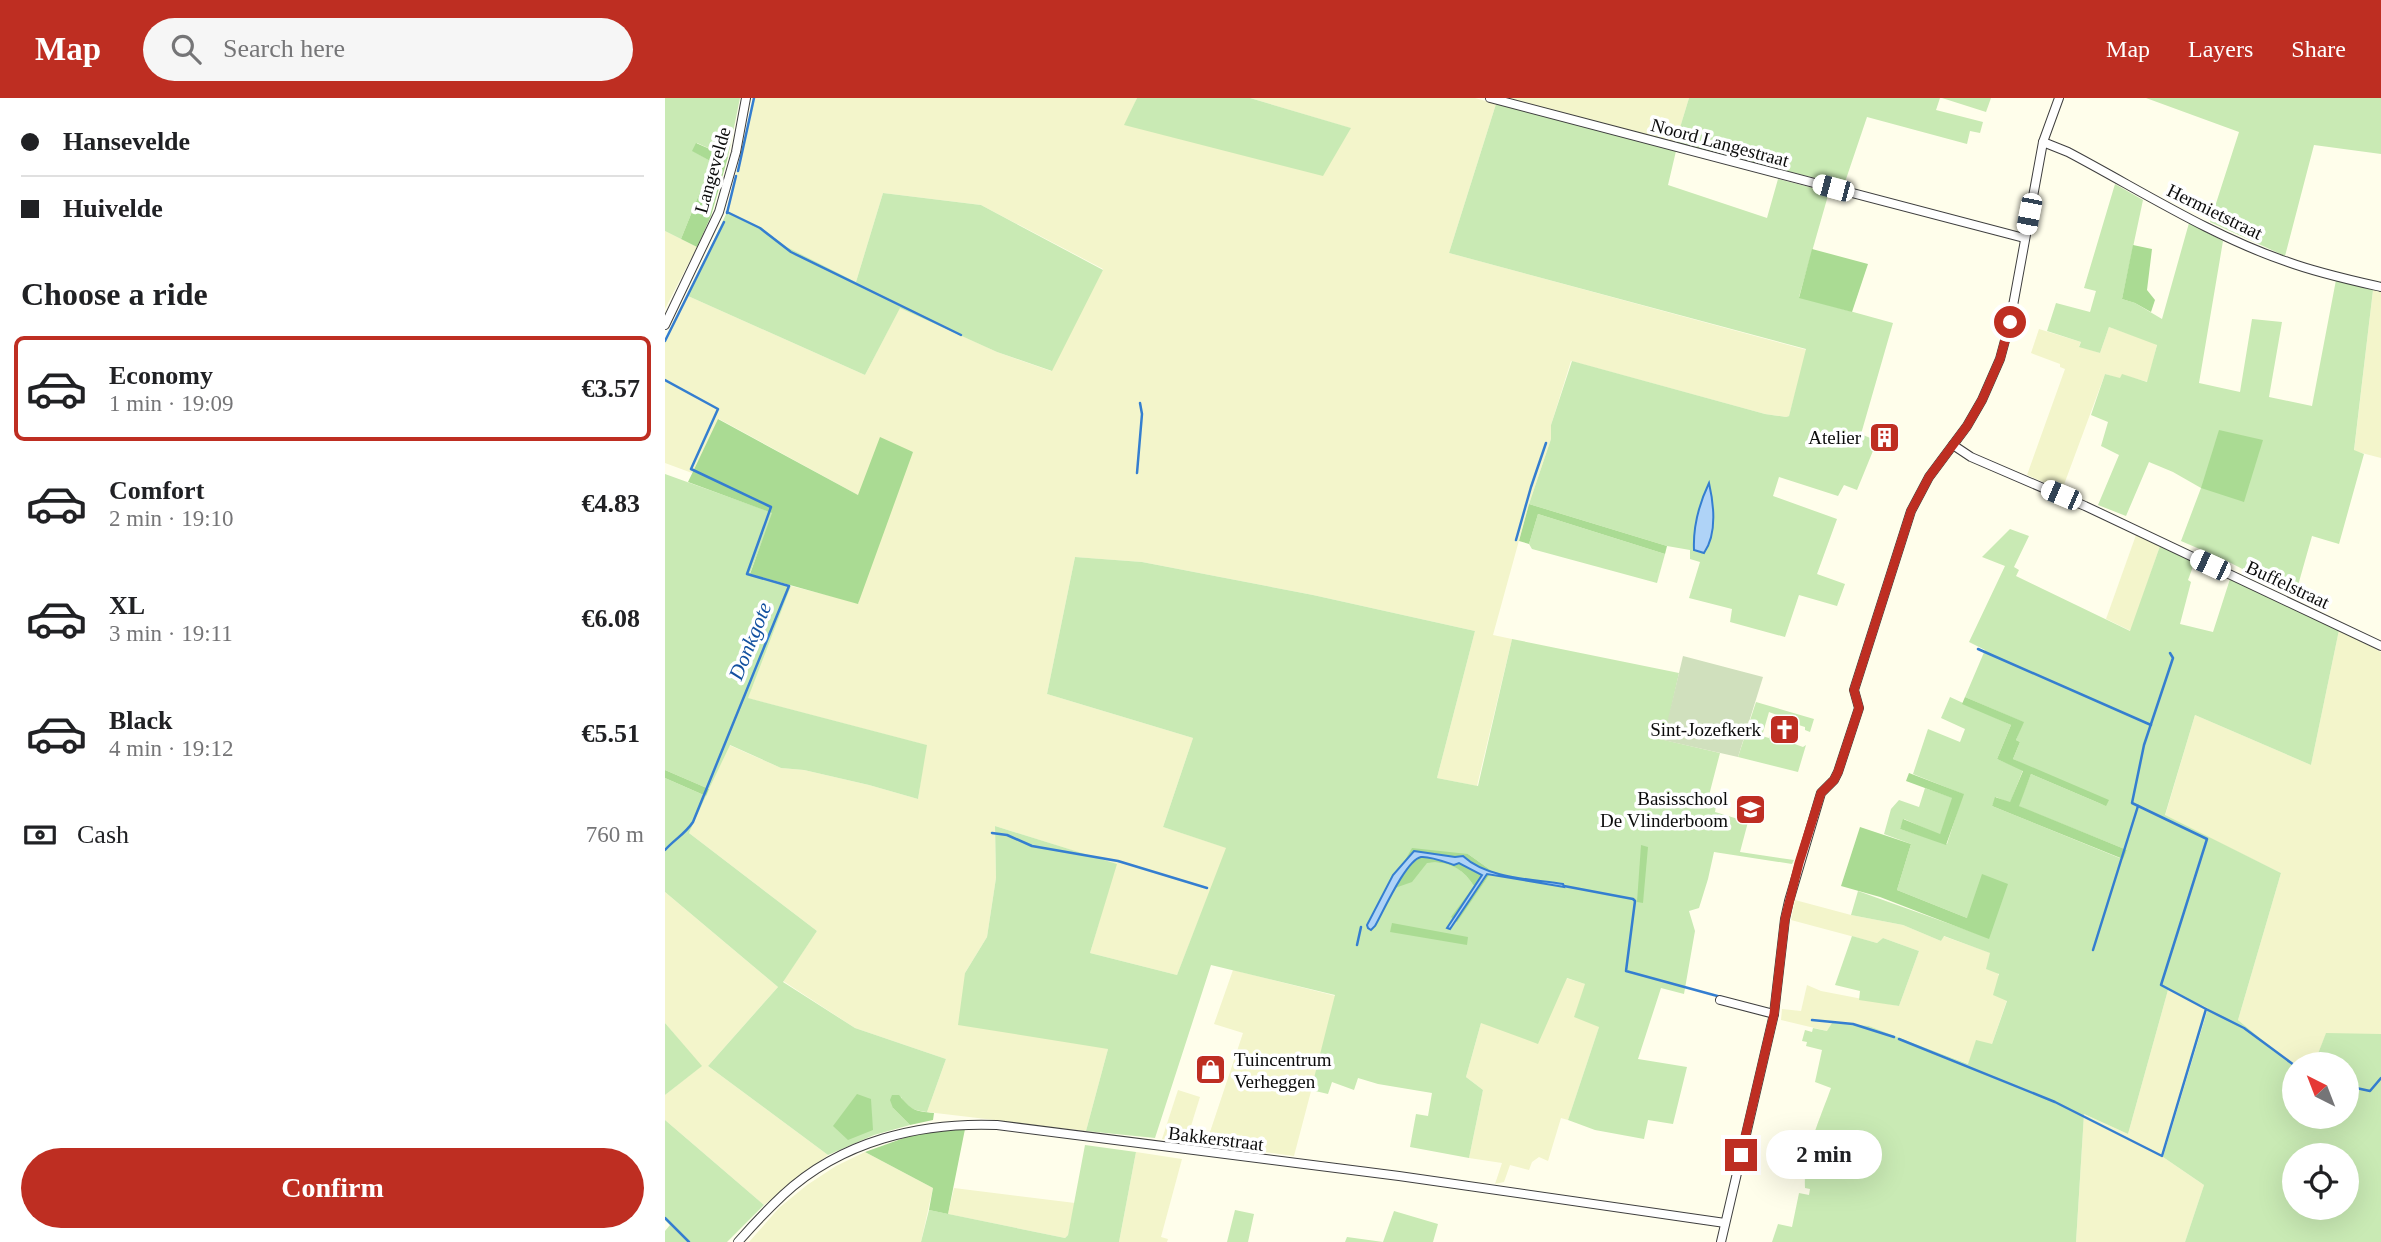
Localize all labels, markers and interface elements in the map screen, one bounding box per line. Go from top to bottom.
search box [143,18,633,81]
icon: search [167,30,205,68]
text: Map [35,31,101,67]
text: Search here [223,34,345,63]
text: Map [2106,36,2150,62]
text: Layers [2188,36,2253,62]
text: Share [2291,36,2346,62]
street label: Noord Langestraat [1649,114,1792,171]
street label: Langevelde [690,125,735,216]
text: Hansevelde [63,127,190,156]
car [1810,172,1857,204]
street label: Hermietstraat [2164,179,2266,244]
car [2015,191,2044,237]
text: Huivelde [63,194,163,223]
text: Choose a ride [21,276,208,312]
route start [1994,306,2026,338]
icon: car [25,357,88,420]
text: Economy [109,361,213,390]
text: €3.57 [582,374,640,403]
text: 1 min · 19:09 [109,391,234,416]
building icon: Atelier [1867,420,1901,454]
place label: Atelier [1808,427,1862,448]
icon: car [25,472,88,535]
text: Comfort [109,476,204,505]
car [2038,477,2085,513]
text: €4.83 [582,489,640,518]
text: 2 min · 19:10 [109,506,234,531]
car [2187,547,2234,583]
street label: Buffelstraat [2243,556,2333,613]
icon: car [25,587,88,650]
text: XL [109,591,145,620]
water label: Donkgote [723,599,776,684]
text: €6.08 [582,604,640,633]
text: 3 min · 19:11 [109,621,233,646]
icon: car [25,702,88,765]
text: Black [109,706,173,735]
church icon: Sint-Jozefkerk [1767,712,1801,746]
text: €5.51 [582,719,640,748]
place label: Sint-Jozefkerk [1650,719,1761,740]
text: 4 min · 19:12 [109,736,234,761]
place label: Basisschool De Vlinderboom [1600,788,1728,831]
school or university icon: Basisschool De Vlinderboom [1734,792,1768,826]
icon: cash [21,816,59,854]
text: Cash [77,820,129,849]
text: 760 m [586,822,644,847]
place label: Tuincentrum Verheggen [1234,1049,1332,1092]
north arrow [2282,1052,2359,1129]
map controls [2282,1052,2359,1220]
shop icon: Tuincentrum Verheggen [1194,1053,1228,1087]
street label: Bakkerstraat [1167,1122,1266,1155]
callout: 2 min [1765,1130,1881,1180]
route end [1725,1139,1757,1171]
text: 2 min [1796,1142,1852,1167]
button: locate [2282,1143,2359,1220]
button: Confirm [21,1148,644,1228]

